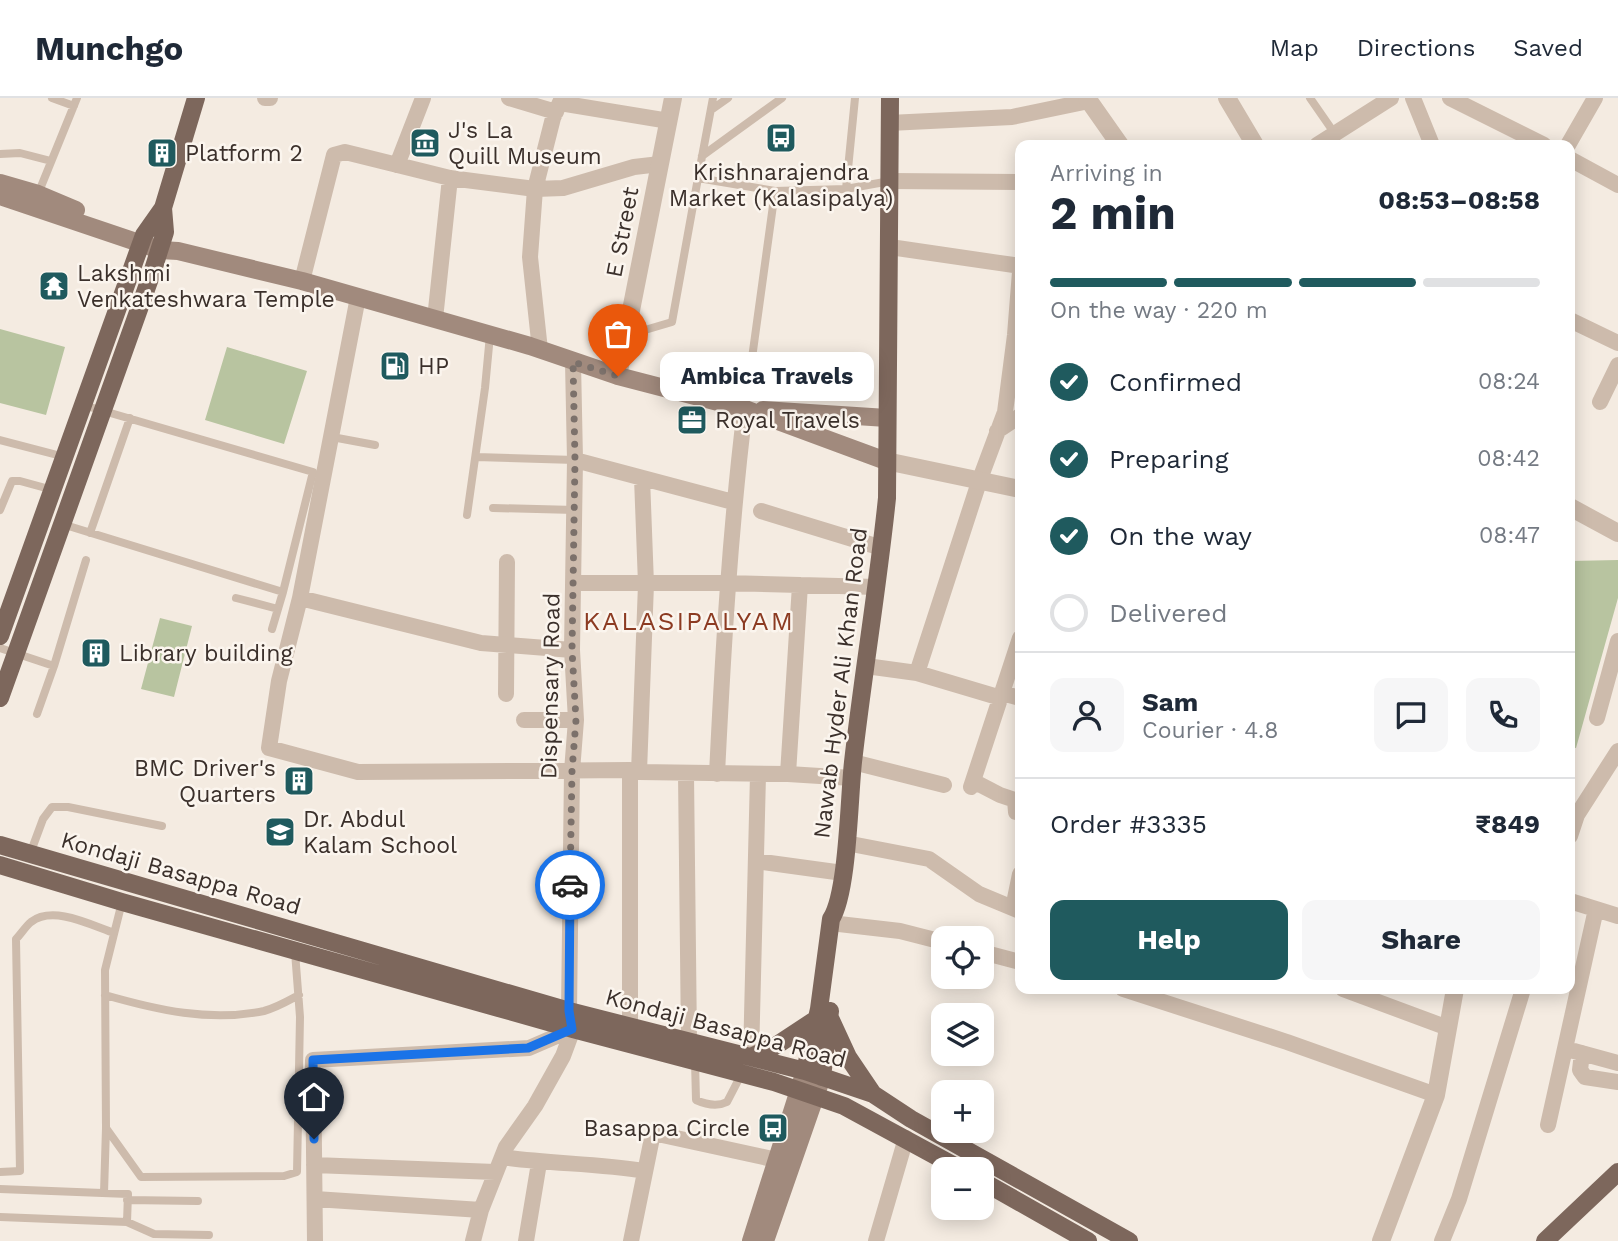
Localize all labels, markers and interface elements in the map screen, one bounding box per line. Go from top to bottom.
text: Munchgo [35,29,183,68]
text: Map [1270,34,1319,62]
text: Directions [1357,34,1475,62]
text: Saved [1513,34,1583,62]
place label: J's La Quill Museum [448,117,602,170]
bus stop icon: Krishnarajendra Market (Kalasipalya) [764,121,798,155]
museum icon: J's La Quill Museum [408,126,442,160]
building icon: Platform 2 [145,136,179,170]
place label: Platform 2 [185,140,303,167]
place label: Krishnarajendra Market (Kalasipalya) [669,159,893,212]
text: Arriving in [1050,160,1163,187]
street label: E Street [600,184,645,280]
text: 08:53–08:58 [1378,185,1540,215]
text: 2 min [1050,186,1176,240]
place label: Lakshmi Venkateshwara Temple [77,260,335,313]
temple icon: Lakshmi Venkateshwara Temple [37,269,71,303]
text: On the way · 220 m [1050,297,1268,324]
pin [588,304,648,376]
icon: bag [599,315,637,353]
fuel station icon: HP [378,349,412,383]
callout: Ambica Travels [660,352,874,400]
place label: HP [418,353,449,380]
text: Ambica Travels [681,363,853,390]
icon: check [1050,363,1088,401]
text: Confirmed [1109,367,1242,397]
text: 08:24 [1478,368,1540,395]
office icon: Royal Travels [675,403,709,437]
place label: Royal Travels [715,407,860,434]
icon: check [1050,440,1088,478]
text: Preparing [1109,444,1229,474]
text: 08:42 [1477,445,1540,472]
icon: check [1050,517,1088,555]
text: On the way [1109,521,1252,551]
text: 08:47 [1479,522,1540,549]
street label: Nawab Hyder Ali Khan Road [808,526,873,840]
street label: Dispensary Road [535,593,566,779]
text: Delivered [1109,598,1228,628]
district label: KALASIPALYAM [583,606,795,636]
building icon: Library building [79,636,113,670]
place label: Library building [119,640,293,667]
button: person [1050,678,1124,752]
button: chat [1374,678,1448,752]
button: phone [1466,678,1540,752]
text: Sam [1142,687,1198,717]
text: Courier · 4.8 [1142,717,1278,744]
place label: BMC Driver's Quarters [134,755,276,808]
building icon: BMC Driver's Quarters [282,764,316,798]
place label: Dr. Abdul Kalam School [303,806,457,859]
text: Order #3335 [1050,809,1207,839]
text: ₹849 [1475,809,1540,839]
school or university icon: Dr. Abdul Kalam School [263,815,297,849]
street label: Kondaji Basappa Road [58,826,304,921]
courier [535,850,605,920]
icon: car [551,866,589,904]
button: Help [1050,900,1288,980]
button: Share [1302,900,1540,980]
map controls [931,926,994,1220]
button: locate [931,926,994,989]
street label: Kondaji Basappa Road [603,983,849,1074]
button: layers [931,1003,994,1066]
pin [284,1067,344,1139]
icon: home [295,1078,333,1116]
button: + [931,1080,994,1143]
bus stop icon: Basappa Circle [756,1111,790,1145]
place label: Basappa Circle [584,1115,750,1142]
button: − [931,1157,994,1220]

